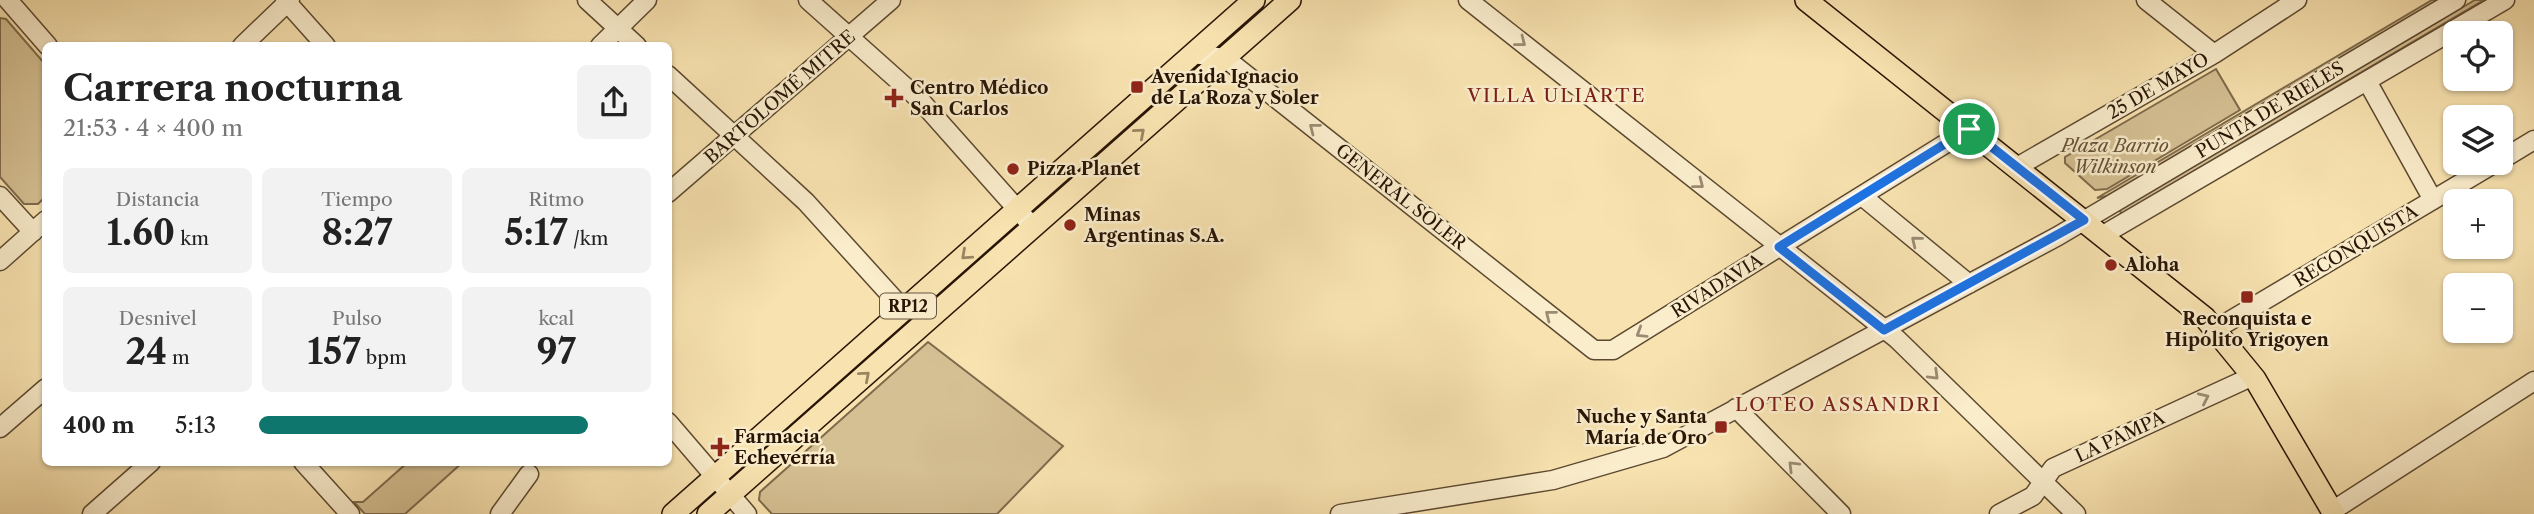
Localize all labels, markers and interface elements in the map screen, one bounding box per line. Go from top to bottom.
map controls [2443,21,2513,343]
button: locate [2443,21,2513,91]
street label: BARTOLOMÉ MITRE [699,25,860,168]
one-way arrow [1514,34,1526,47]
street label: 25 DE MAYO [2103,48,2213,124]
street label: PUNTA DE RIELES [2192,57,2348,163]
text: Carrera nocturna [63,64,403,111]
button: share [577,65,651,139]
place label: Avenida Ignacio de La Roza y Soler [1150,66,1319,109]
place label: Centro Médico San Carlos [910,77,1049,120]
marker: Avenida Ignacio de La Roza y Soler [1129,79,1145,95]
district label: VILLA ULIARTE [1466,84,1647,107]
marker: Centro Médico San Carlos [884,88,904,108]
pin [1939,99,1999,159]
button: layers [2443,105,2513,175]
icon: arrive [1950,110,1988,148]
text: 21:53 · 4 × 400 m [63,114,243,142]
one-way arrow [1309,124,1322,136]
one-way arrow [1131,129,1144,141]
park label: Plaza Barrio Wilkinson [2059,135,2169,178]
street label: GENERAL SOLER [1331,139,1471,255]
place label: Pizza Planet [1027,158,1141,180]
marker: Pizza Planet [1005,161,1021,177]
one-way arrow [1691,176,1704,188]
text: Distancia [116,188,200,211]
text: Tiempo [321,188,393,211]
text: Ritmo [528,188,584,211]
button: + [2443,189,2513,259]
street label: RECONQUISTA [2290,200,2423,292]
place label: Minas Argentinas S.A. [1083,204,1225,247]
text: 1.60 [106,211,175,254]
text: 8:27 [322,211,392,254]
text: 5:17 [504,211,568,254]
marker: Minas Argentinas S.A. [1062,217,1078,233]
text: km [175,227,209,250]
text: /km [568,227,608,250]
one-way arrow [1912,236,1924,249]
one-way arrow [961,247,974,259]
street label: RIVADAVIA [1667,249,1767,323]
place label: Aloha [2124,254,2180,276]
marker: Aloha [2103,257,2119,273]
button: − [2443,273,2513,343]
marker: Reconquista e Hipólito Yrigoyen [2239,289,2255,305]
road number: RP12 [880,294,936,318]
text: Desnivel [119,307,197,330]
text: Pulso [332,307,382,330]
text: kcal [538,307,574,330]
place label: Reconquista e Hipólito Yrigoyen [2165,308,2330,351]
one-way arrow [1545,310,1557,323]
one-way arrow [1635,325,1648,338]
text: 24 [126,330,167,373]
text: 157 [307,330,361,373]
text: 97 [537,330,576,373]
text: m [167,346,190,369]
text: bpm [361,346,407,369]
one-way arrow [1926,367,1939,380]
one-way arrow [857,371,870,384]
one-way arrow [2197,392,2209,406]
district label: LOTEO ASSANDRI [1735,393,1941,416]
place label: Nuche y Santa María de Oro [1576,406,1708,449]
street label: LA PAMPA [2072,406,2169,467]
text: 400 m [63,411,135,439]
text: 5:13 [175,411,216,439]
marker: Nuche y Santa María de Oro [1713,419,1729,435]
place label: Farmacia Echeverría [734,426,836,469]
marker: Farmacia Echeverría [712,439,728,455]
one-way arrow [1788,461,1801,474]

